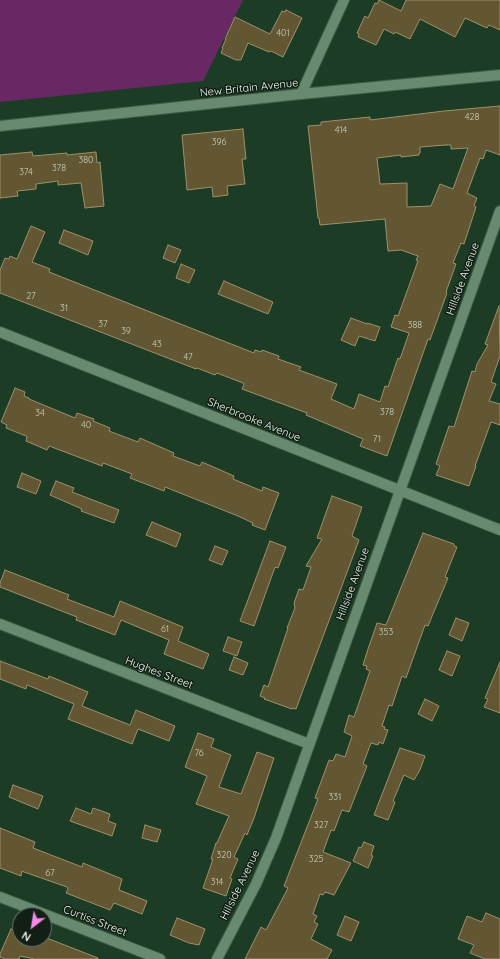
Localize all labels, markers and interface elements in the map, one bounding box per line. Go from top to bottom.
house number: 401 [276,28,290,38]
street label: New Britain Avenue [199,76,299,100]
house number: 428 [465,112,479,122]
house number: 414 [335,125,347,135]
house number: 396 [212,137,226,147]
house number: 380 [79,155,93,165]
house number: 378 [52,163,66,173]
house number: 374 [19,167,33,177]
street label: Hillside Avenue [444,241,482,317]
house number: 27 [26,291,36,301]
house number: 31 [60,303,68,313]
house number: 37 [98,319,108,329]
house number: 388 [408,320,422,330]
house number: 39 [121,326,131,336]
house number: 43 [152,339,162,349]
house number: 47 [183,352,193,362]
street label: Sherbrooke Avenue [205,395,303,445]
house number: 378 [380,407,394,417]
house number: 34 [35,408,45,418]
house number: 40 [81,420,91,430]
house number: 71 [373,434,381,444]
street label: Hillside Avenue [334,546,372,622]
house number: 61 [161,624,169,634]
house number: 353 [379,627,393,637]
street label: Hughes Street [123,654,195,692]
house number: 76 [194,748,204,758]
house number: 331 [329,792,341,802]
house number: 327 [314,820,328,830]
street label: Hillside Avenue [217,848,263,922]
house number: 320 [216,850,232,860]
house number: 325 [309,854,323,864]
house number: 67 [45,868,55,878]
house number: 314 [211,877,223,887]
street label: Curtiss Street [61,903,129,939]
north arrow [12,907,52,947]
text: N [19,928,33,945]

